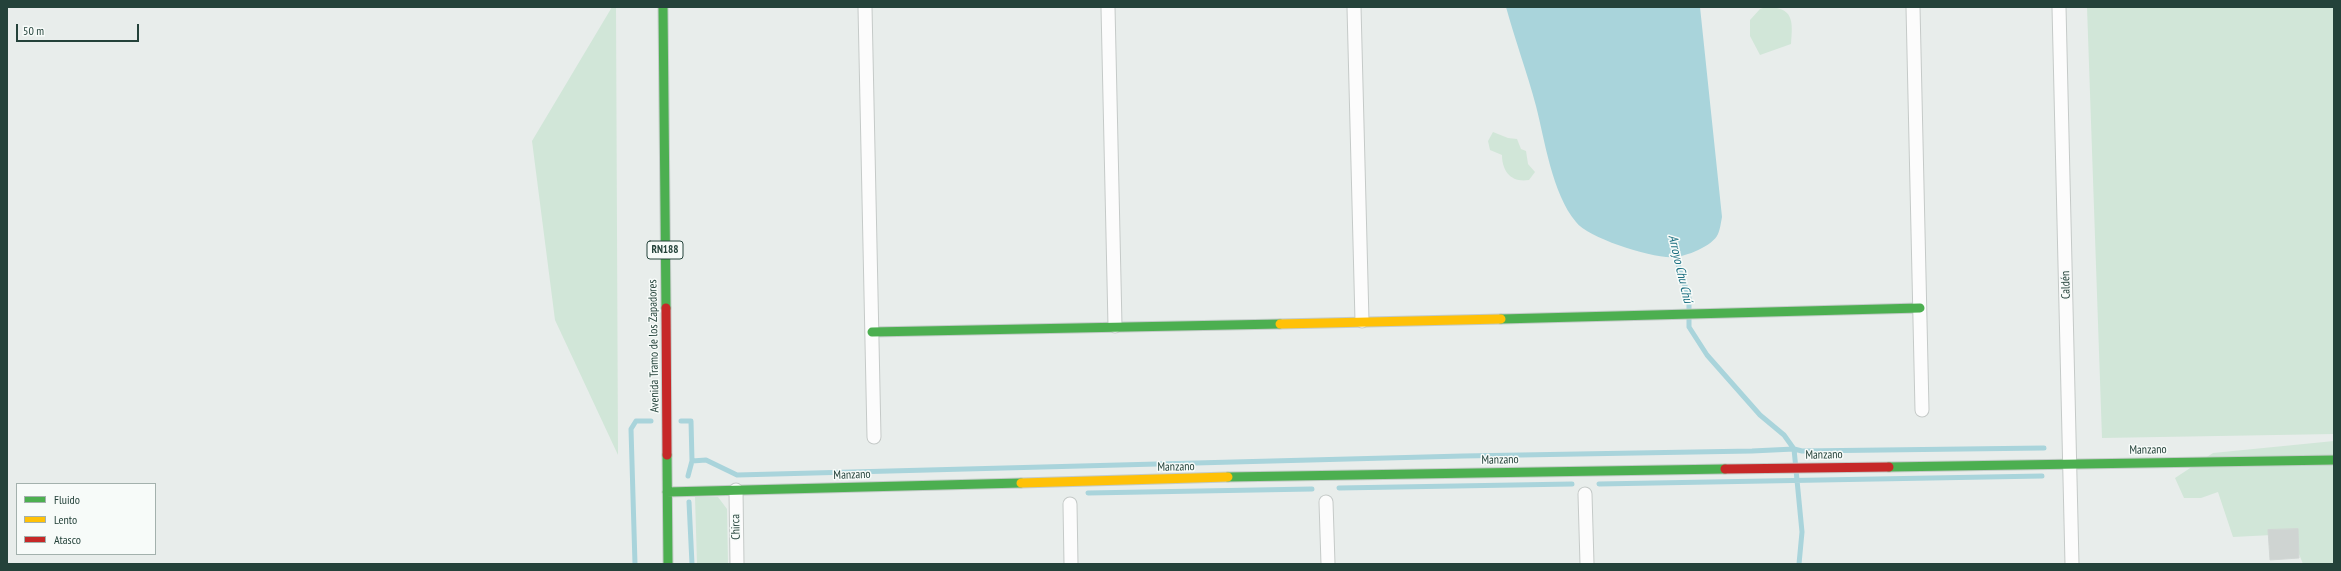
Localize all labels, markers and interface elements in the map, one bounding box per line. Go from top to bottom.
scale bar [18,16,141,42]
text: 50 m [23,23,44,38]
water label: Arroyo Chu Chú [1665,233,1695,305]
road number: RN188 [647,241,683,259]
street label: Caldén [2059,271,2073,299]
street label: Avenida Tramo de los Zapadores [646,279,662,413]
street label: Manzano [2129,442,2167,458]
street label: Manzano [1805,447,1843,463]
street label: Manzano [1481,452,1519,468]
street label: Manzano [1157,459,1195,475]
street label: Manzano [833,467,871,483]
legend [16,483,156,555]
text: Fluido [54,492,80,507]
text: Lento [54,512,77,527]
street label: Chirca [729,514,743,540]
text: Atasco [54,532,81,547]

